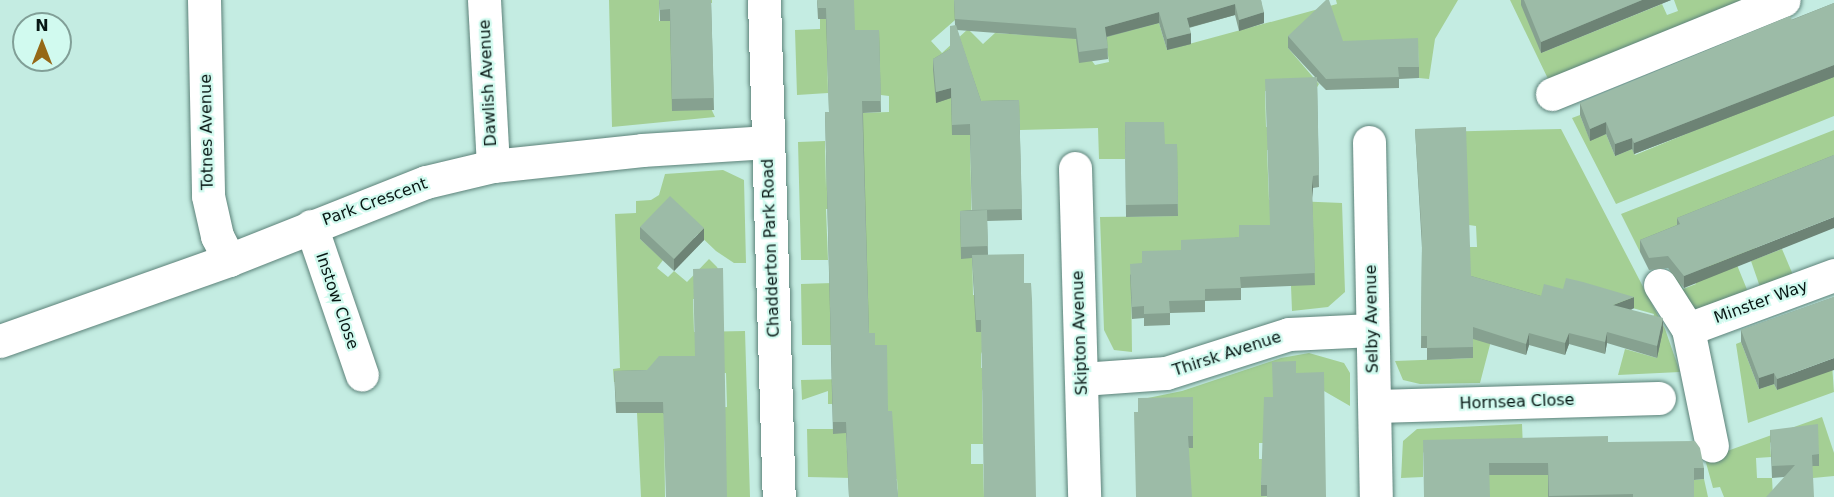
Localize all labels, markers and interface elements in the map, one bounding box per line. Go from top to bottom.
north arrow [12,12,72,72]
text: N [35,16,49,35]
street label: Dawlish Avenue [475,19,501,147]
street label: Totnes Avenue [196,74,218,190]
street label: Chadderton Park Road [758,158,784,338]
street label: Park Crescent [320,174,430,230]
street label: Instow Close [311,250,363,352]
street label: Selby Avenue [1361,265,1383,373]
street label: Skipton Avenue [1068,270,1092,396]
street label: Minster Way [1711,276,1811,328]
street label: Thirsk Avenue [1170,327,1284,381]
street label: Hornsea Close [1459,390,1575,414]

